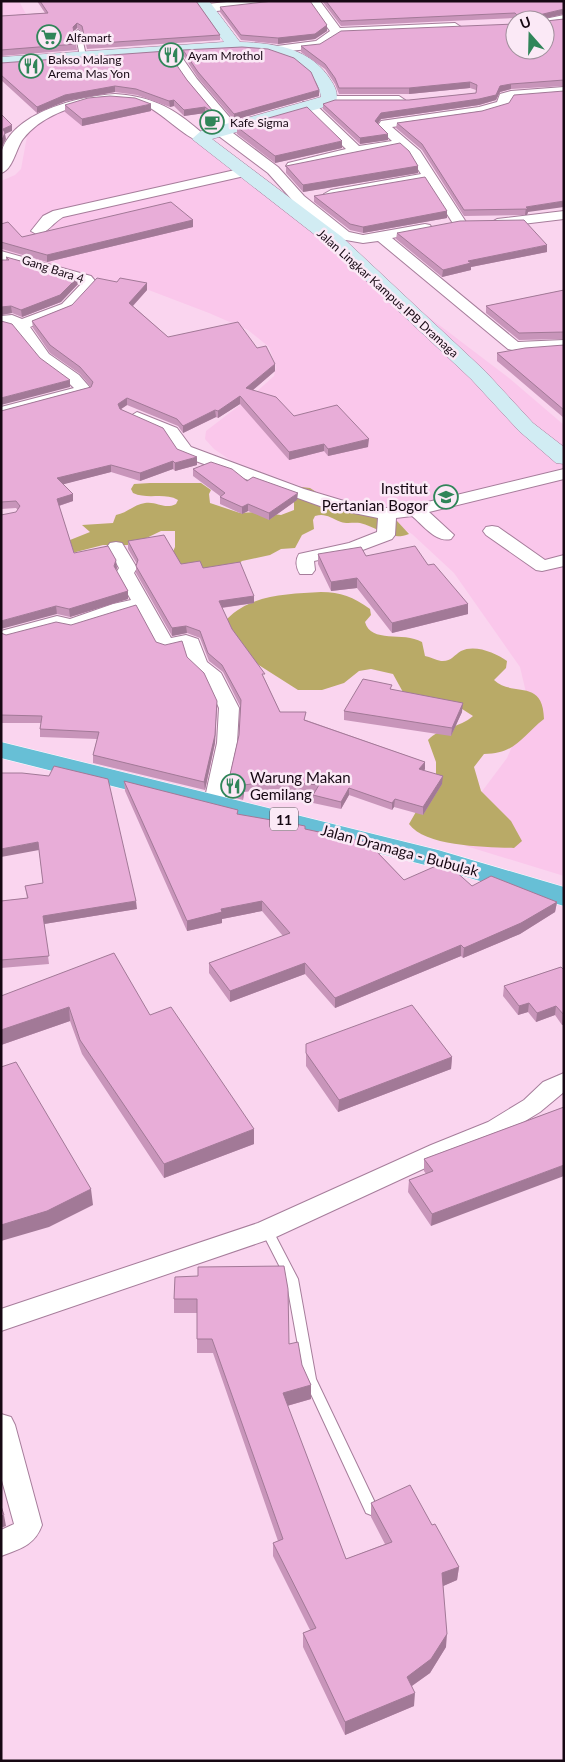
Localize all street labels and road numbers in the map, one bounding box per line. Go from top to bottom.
street label: Jalan Lingkar Kampus IPB Dramaga [314,226,462,360]
street label: Gang Bara 4 [20,252,86,286]
road number: 11 [270,808,298,831]
street label: Jalan Dramaga - Bubulak [319,820,481,880]

